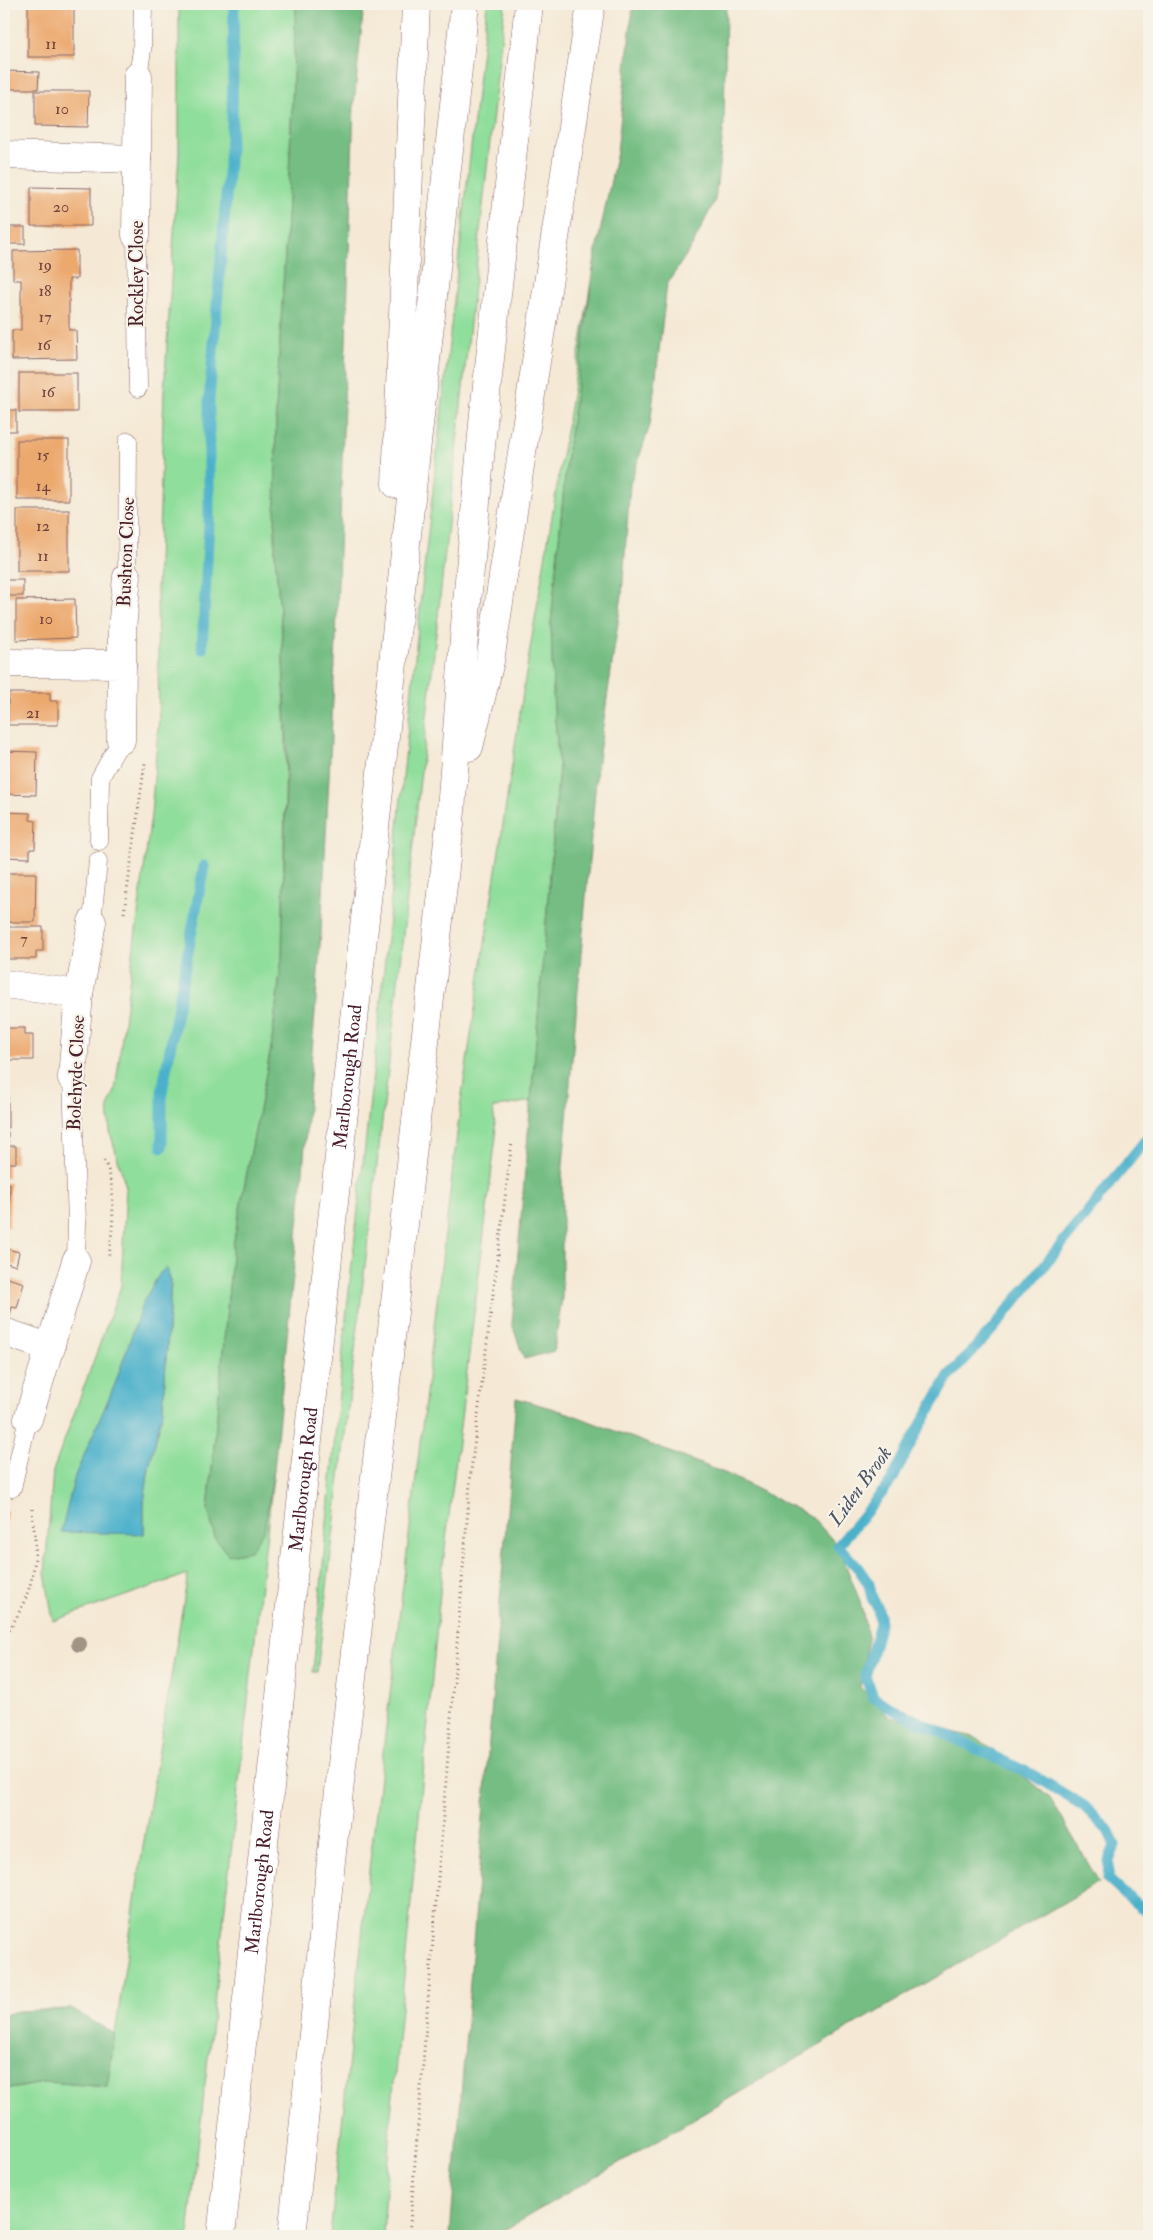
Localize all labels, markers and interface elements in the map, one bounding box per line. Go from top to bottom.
house number: 11 [45,34,57,54]
house number: 10 [55,99,69,119]
house number: 20 [53,197,69,217]
street label: Rockley Close [125,221,149,327]
house number: 19 [38,255,52,275]
house number: 18 [38,281,52,301]
house number: 17 [38,307,52,327]
house number: 16 [37,335,52,355]
house number: 16 [41,382,56,402]
house number: 15 [37,445,49,465]
house number: 14 [36,476,52,496]
street label: Bushton Close [112,497,140,607]
house number: 12 [36,516,50,536]
house number: 11 [37,546,49,566]
house number: 10 [39,609,53,629]
house number: 21 [26,703,40,723]
house number: 7 [20,929,28,949]
street label: Marlborough Road [328,1003,368,1151]
street label: Bolehyde Close [62,1015,90,1131]
street label: Marlborough Road [284,1405,324,1553]
water label: Liden Brook [822,1441,897,1531]
street label: Marlborough Road [240,1808,280,1956]

